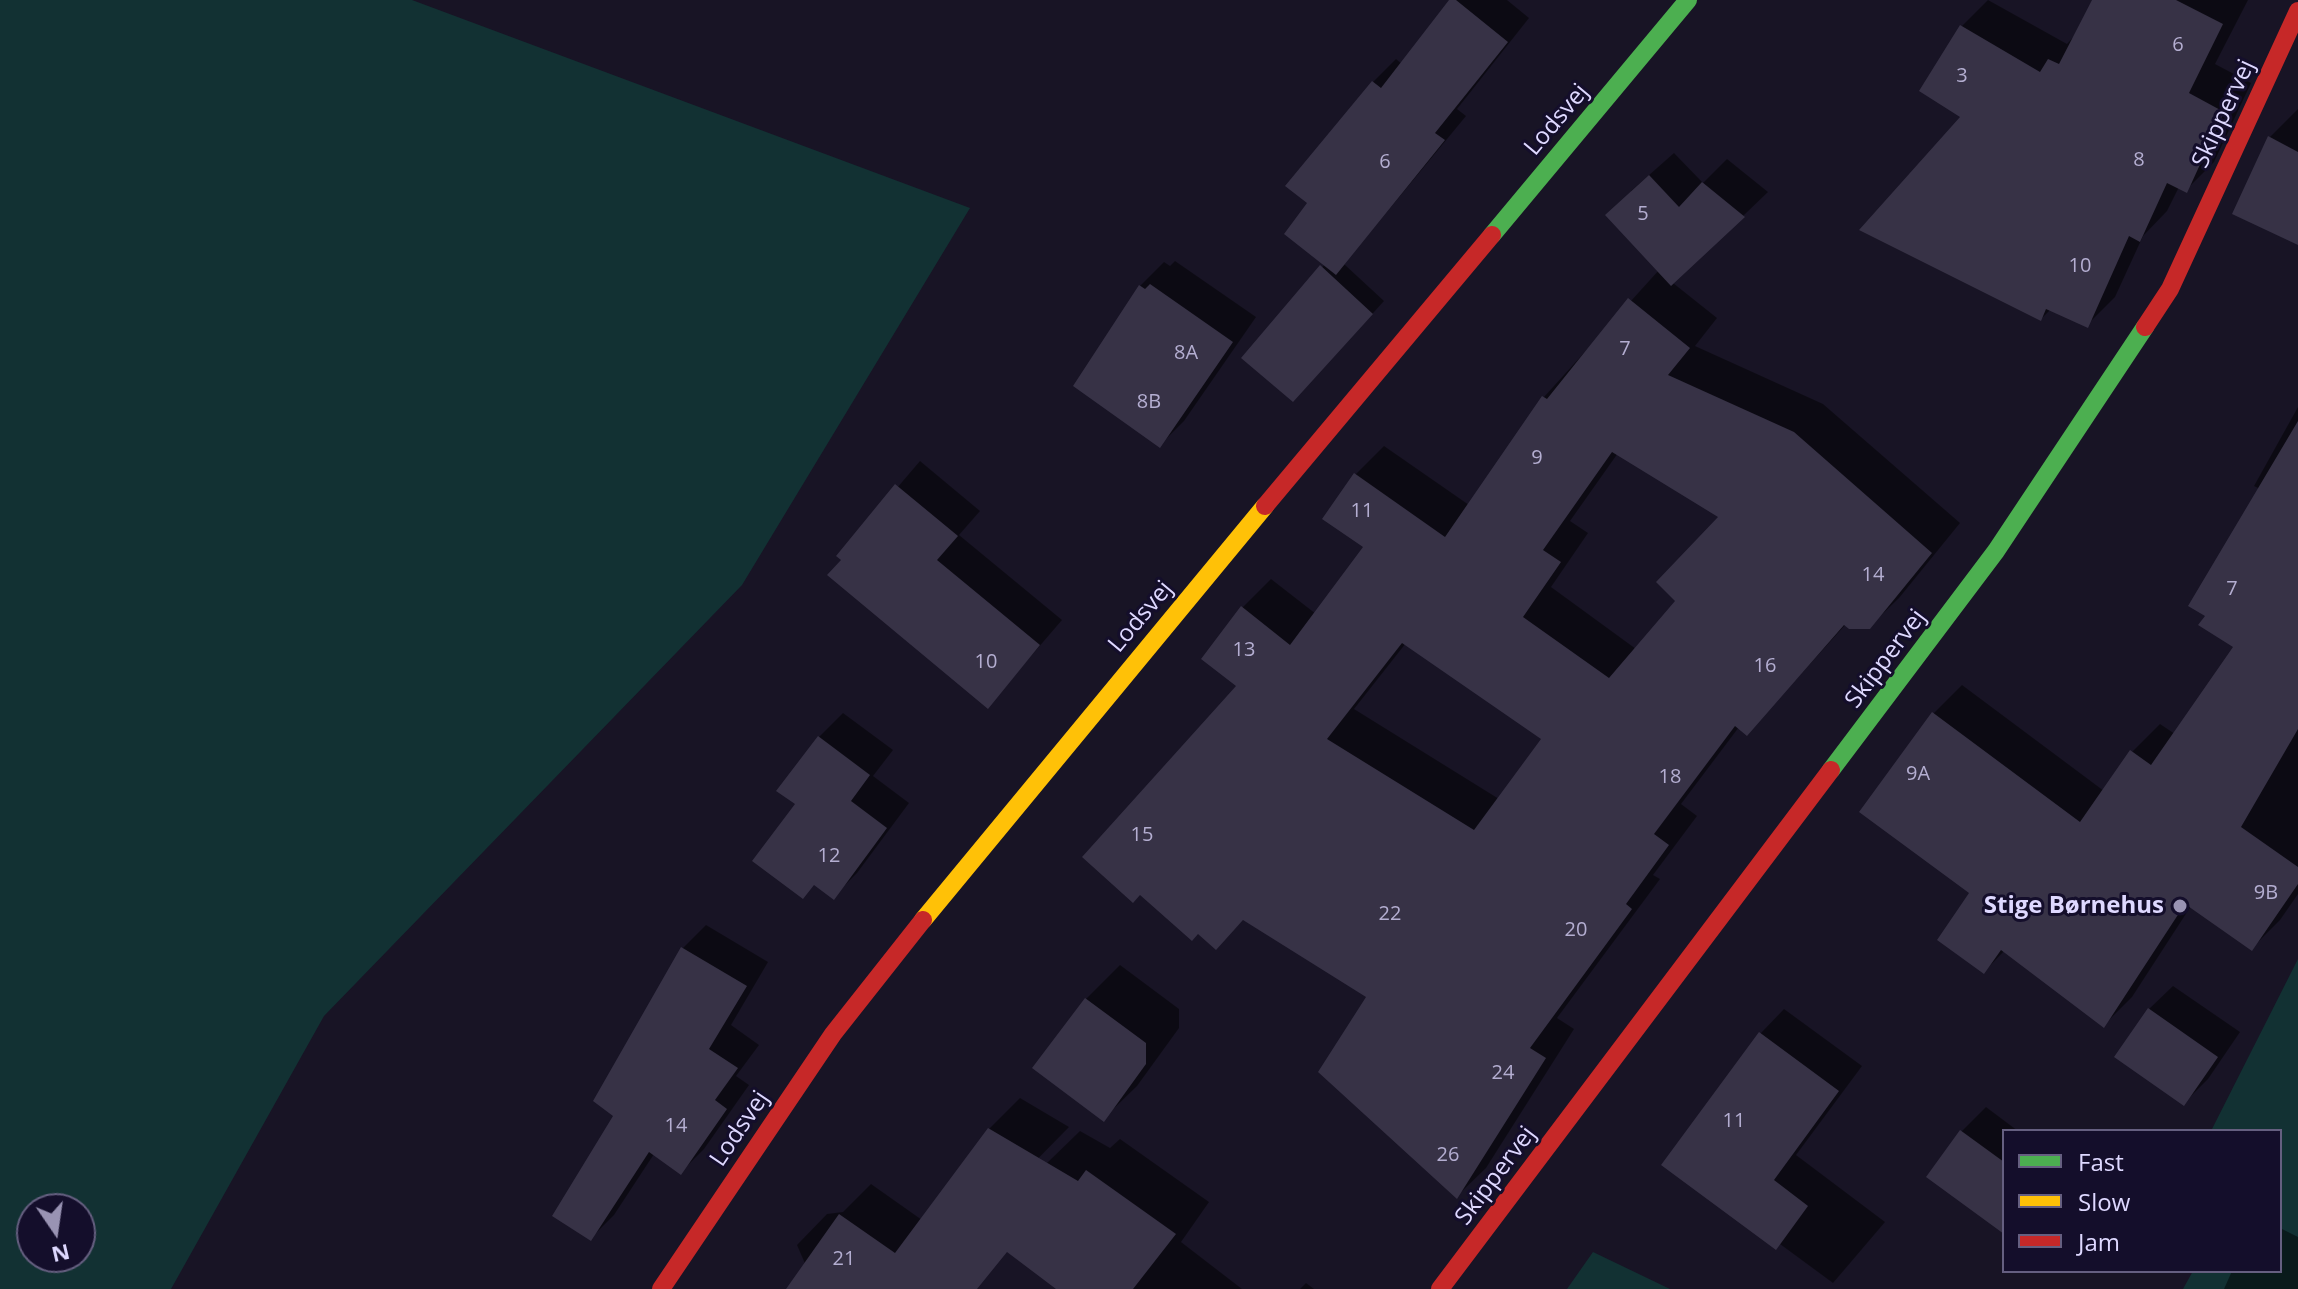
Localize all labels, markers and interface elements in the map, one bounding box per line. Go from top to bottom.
house number: 6 [2172,33,2184,57]
street label: Skippervej [2186,55,2262,173]
house number: 3 [1956,64,1968,88]
street label: Lodsvej [1519,78,1595,162]
house number: 8 [2133,148,2145,172]
house number: 6 [1379,150,1391,174]
house number: 5 [1637,202,1649,226]
house number: 10 [2069,254,2091,278]
house number: 7 [1619,337,1631,361]
house number: 8A [1174,341,1198,365]
house number: 8B [1137,390,1161,414]
house number: 9 [1531,446,1543,470]
house number: 11 [1351,499,1373,523]
house number: 14 [1862,563,1884,587]
street label: Lodsvej [1103,575,1179,659]
house number: 7 [2226,577,2238,601]
street label: Skippervej [1840,604,1932,714]
house number: 13 [1233,638,1255,662]
house number: 10 [975,650,997,674]
house number: 16 [1754,654,1776,678]
house number: 9A [1906,762,1930,786]
house number: 18 [1659,765,1681,789]
house number: 15 [1131,823,1153,847]
house number: 12 [818,844,840,868]
house number: 9B [2254,881,2278,905]
place label: Stige Børnehus [1984,892,2164,920]
marker: Stige Børnehus [2171,897,2189,915]
house number: 22 [1379,902,1401,926]
house number: 20 [1565,918,1587,942]
house number: 24 [1492,1061,1514,1085]
street label: Lodsvej [704,1086,776,1172]
house number: 11 [1723,1109,1745,1133]
house number: 14 [665,1114,687,1138]
street label: Skippervej [1450,1121,1542,1231]
legend [2002,1129,2282,1273]
house number: 26 [1437,1143,1459,1167]
text: Fast [2078,1145,2124,1178]
text: Slow [2078,1185,2130,1218]
north arrow [16,1193,96,1273]
text: Jam [2078,1225,2120,1258]
text: N [49,1238,73,1271]
house number: 21 [833,1247,855,1271]

